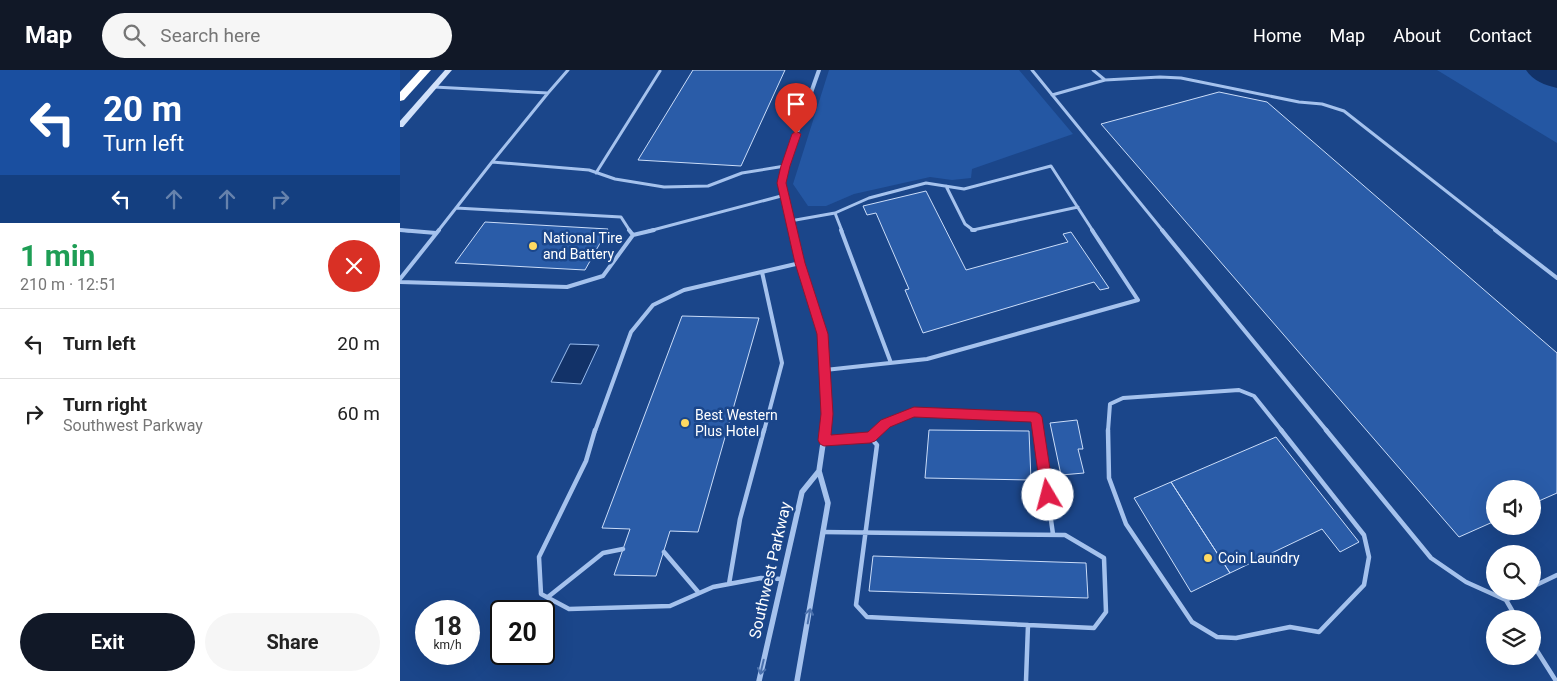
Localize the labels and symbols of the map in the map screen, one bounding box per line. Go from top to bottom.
pin [775,83,817,134]
place label: National Tire and Battery [543,230,622,262]
marker: National Tire and Battery [527,240,539,252]
place label: Best Western Plus Hotel [695,407,778,439]
marker: Best Western Plus Hotel [679,417,691,429]
position arrow [1021,468,1073,520]
street label: Southwest Parkway [745,499,795,640]
place label: Coin Laundry [1218,550,1300,566]
marker: Coin Laundry [1202,552,1214,564]
speed limit sign: 20 [490,600,555,665]
one-way arrow [804,608,814,624]
one-way arrow [757,658,766,674]

